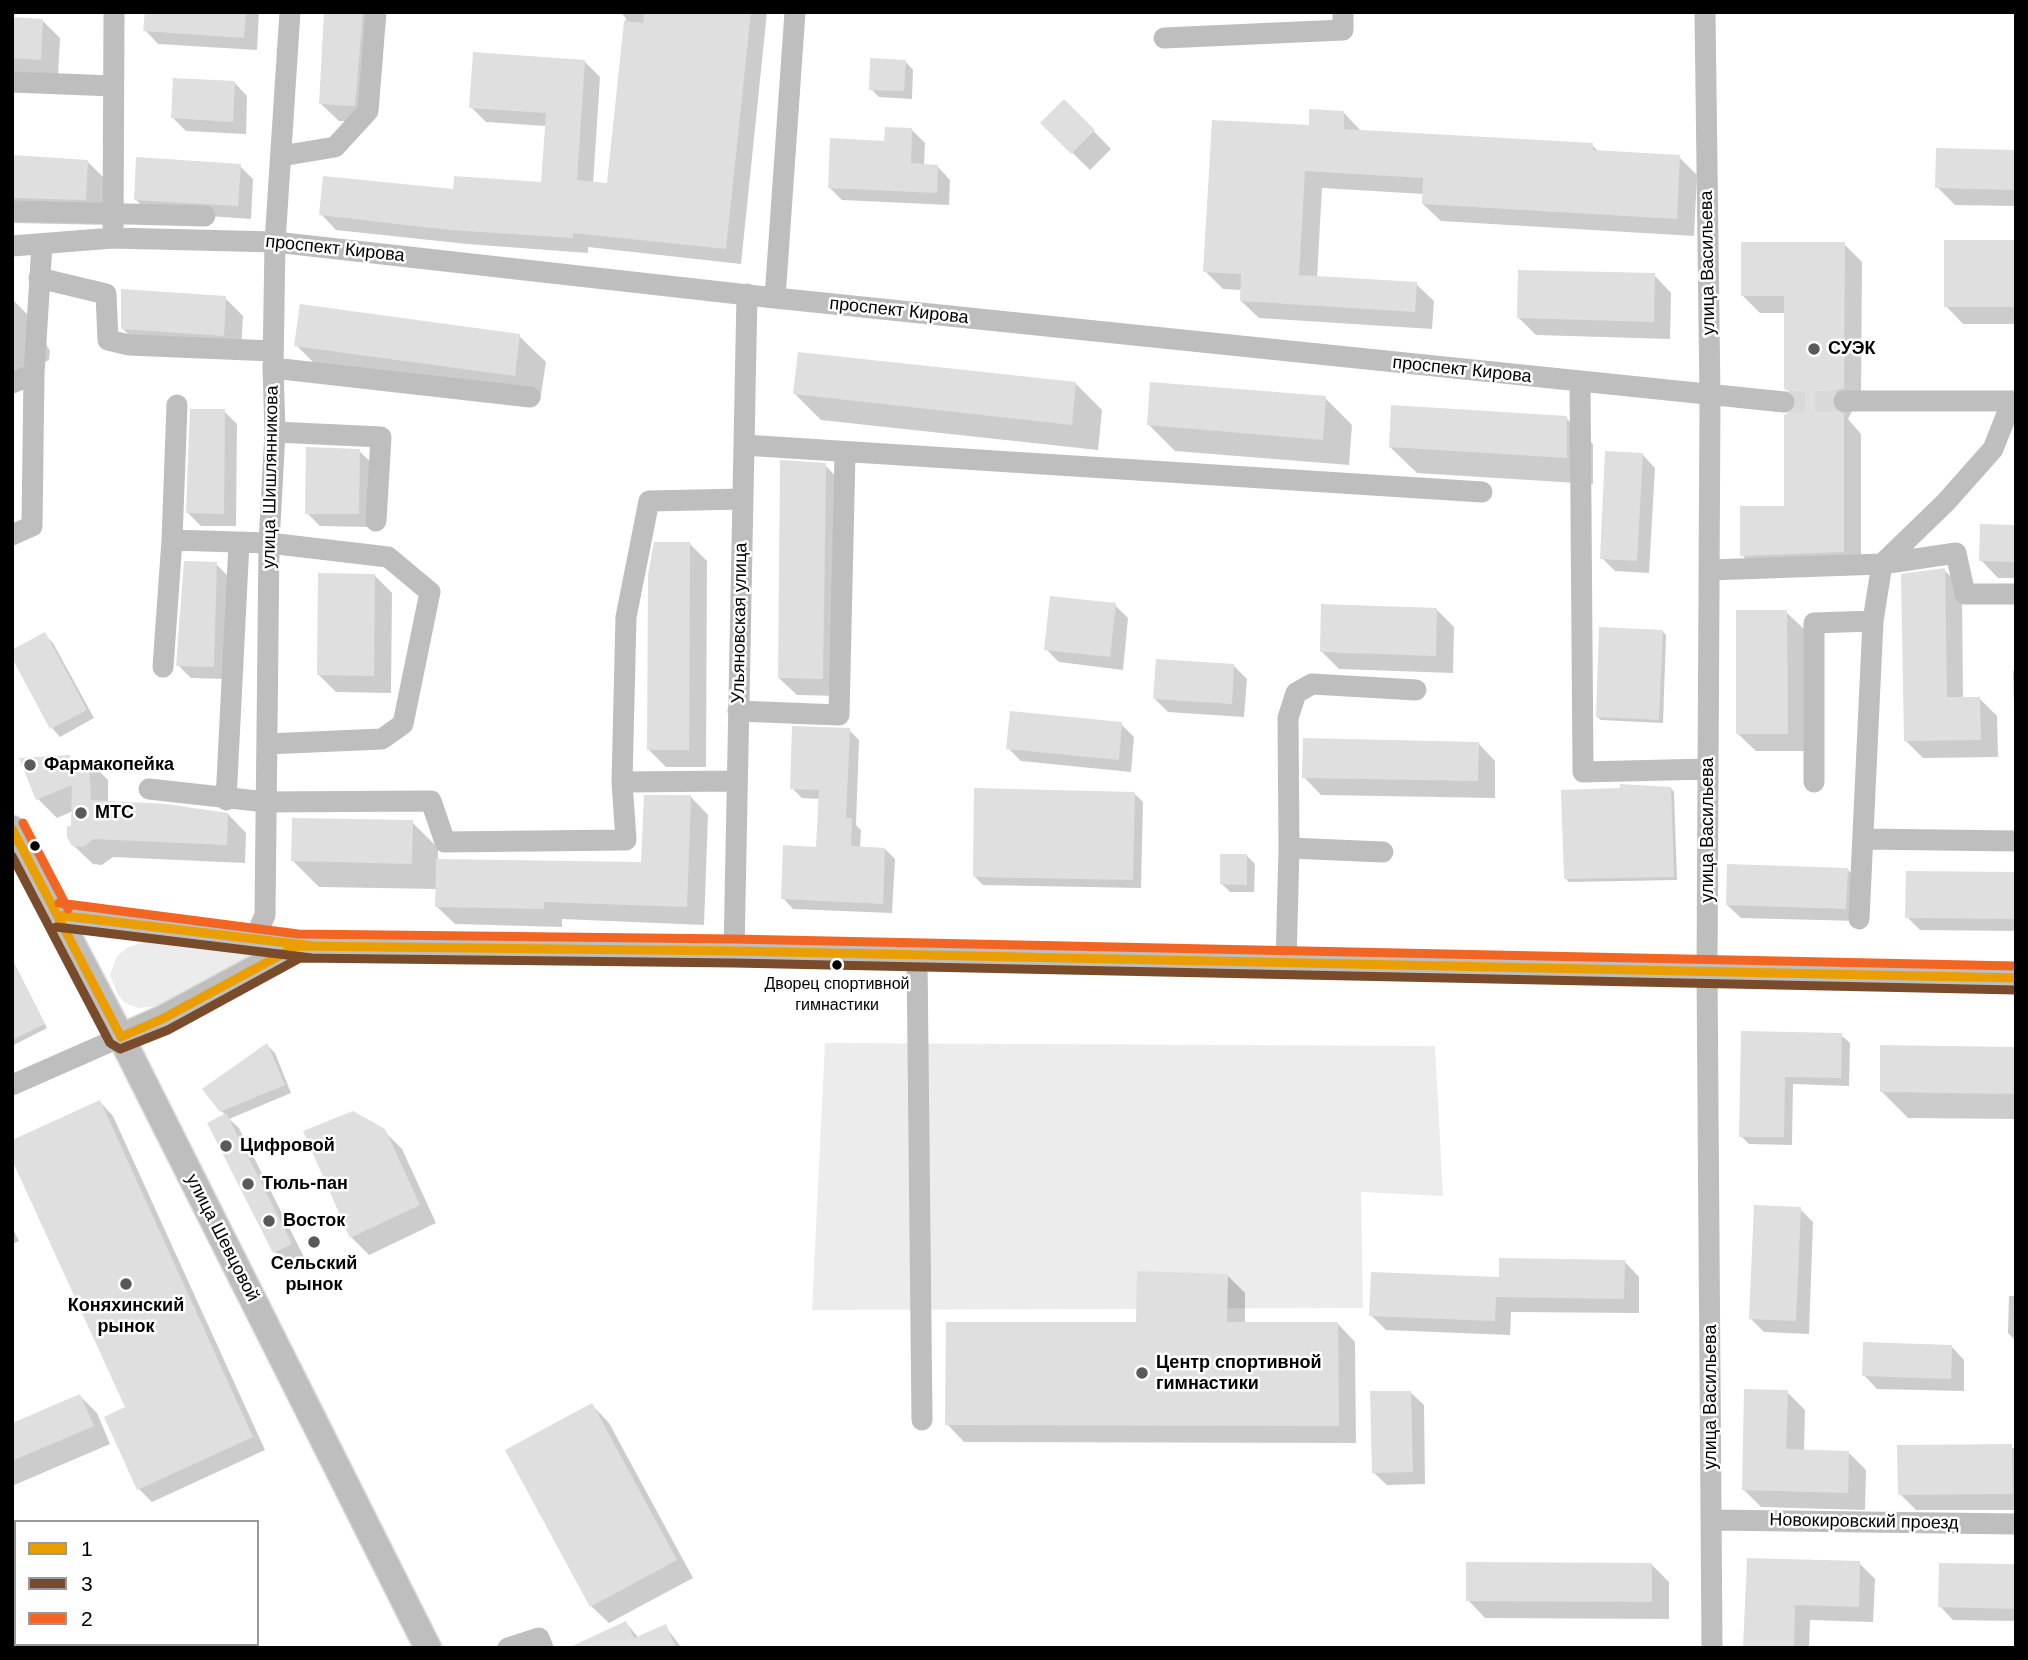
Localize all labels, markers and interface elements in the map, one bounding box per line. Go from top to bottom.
street label: улица Васильева [1696,190,1720,336]
street label: проспект Кирова [264,231,406,267]
street label: проспект Кирова [828,293,970,329]
place label: СУЭК [1828,338,1876,360]
marker: СУЭК [1806,341,1822,357]
street label: проспект Кирова [1391,352,1533,388]
street label: улица Шишлянникова [259,385,283,569]
street label: Ульяновская улица [728,542,752,704]
place label: Фармакопейка [44,754,174,776]
marker: Фармакопейка [22,757,38,773]
street label: улица Васильева [1697,758,1719,902]
place label: МТС [95,802,134,824]
marker: МТС [73,805,89,821]
unlabelled marker [28,839,42,853]
marker: Дворец спортивной гимнастики [830,958,844,972]
place label: Дворец спортивной гимнастики [764,975,910,1013]
place label: Цифровой [240,1135,335,1157]
marker: Цифровой [218,1138,234,1154]
street label: улица Шевцовой [181,1171,263,1305]
place label: Тюль-пан [262,1173,348,1195]
marker: Тюль-пан [240,1176,256,1192]
place label: Восток [283,1210,345,1232]
marker: Восток [261,1213,277,1229]
marker: Сельский рынок [306,1234,322,1250]
place label: Сельский рынок [271,1253,357,1296]
marker: Коняхинский рынок [118,1276,134,1292]
place label: Коняхинский рынок [68,1295,184,1338]
street label: улица Васильева [1700,1325,1722,1469]
place label: Центр спортивной гимнастики [1156,1352,1322,1394]
marker: Центр спортивной гимнастики [1134,1365,1150,1381]
street label: Новокировский проезд [1769,1510,1959,1534]
legend [14,1520,259,1646]
text: 1 [81,1537,93,1560]
text: 3 [81,1572,93,1595]
text: 2 [81,1607,93,1630]

